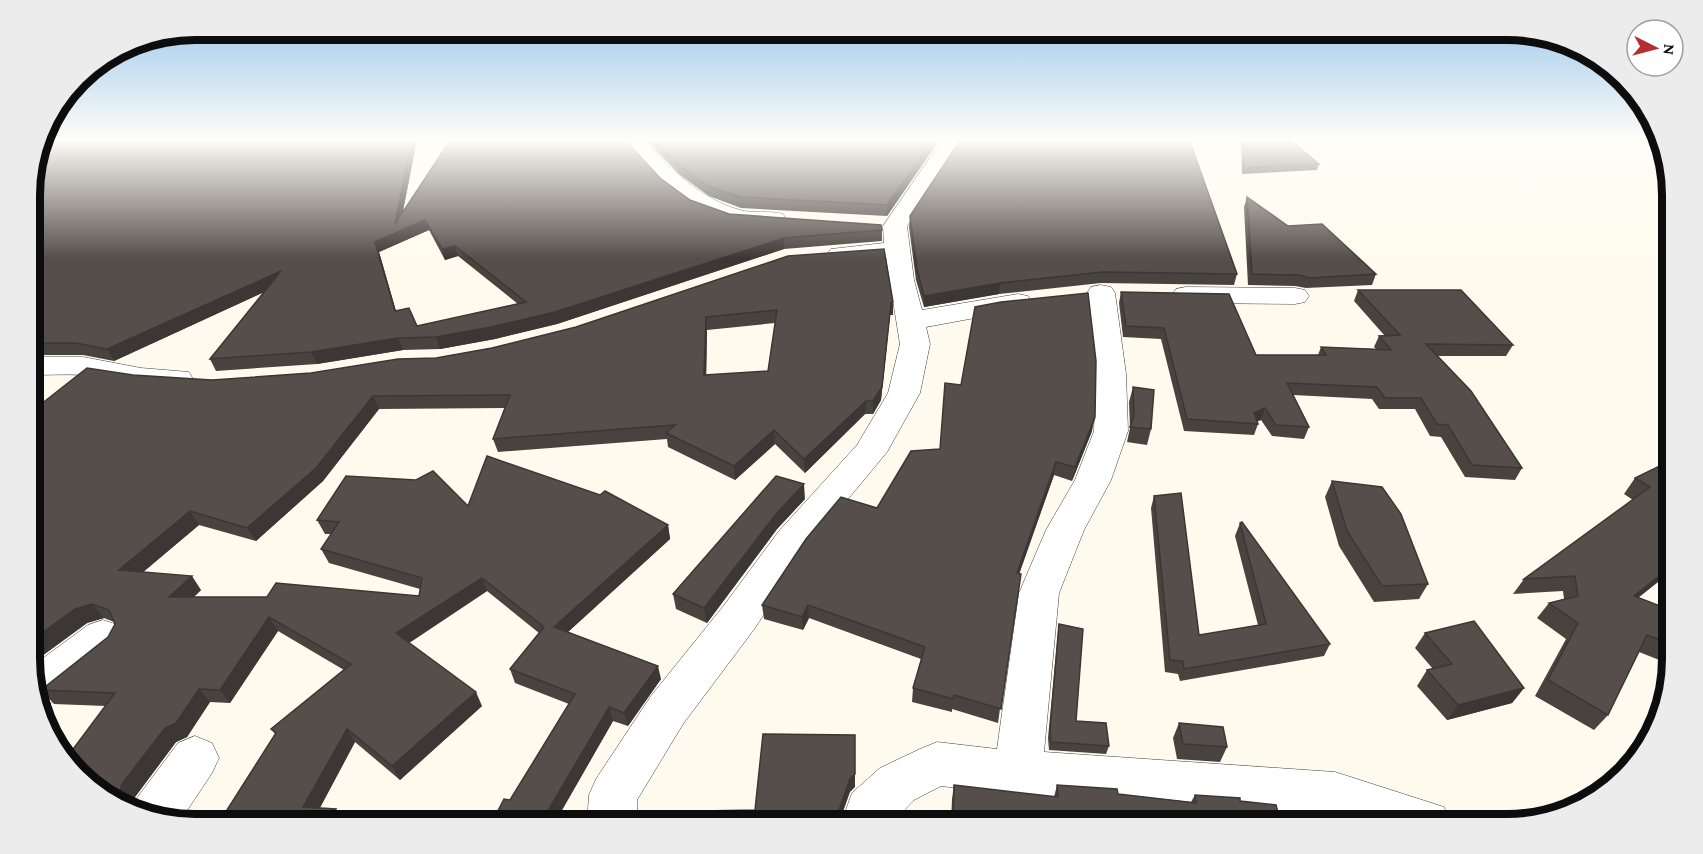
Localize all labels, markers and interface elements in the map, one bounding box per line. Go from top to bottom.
north arrow [1625,18,1685,78]
text: N [1660,43,1678,56]

